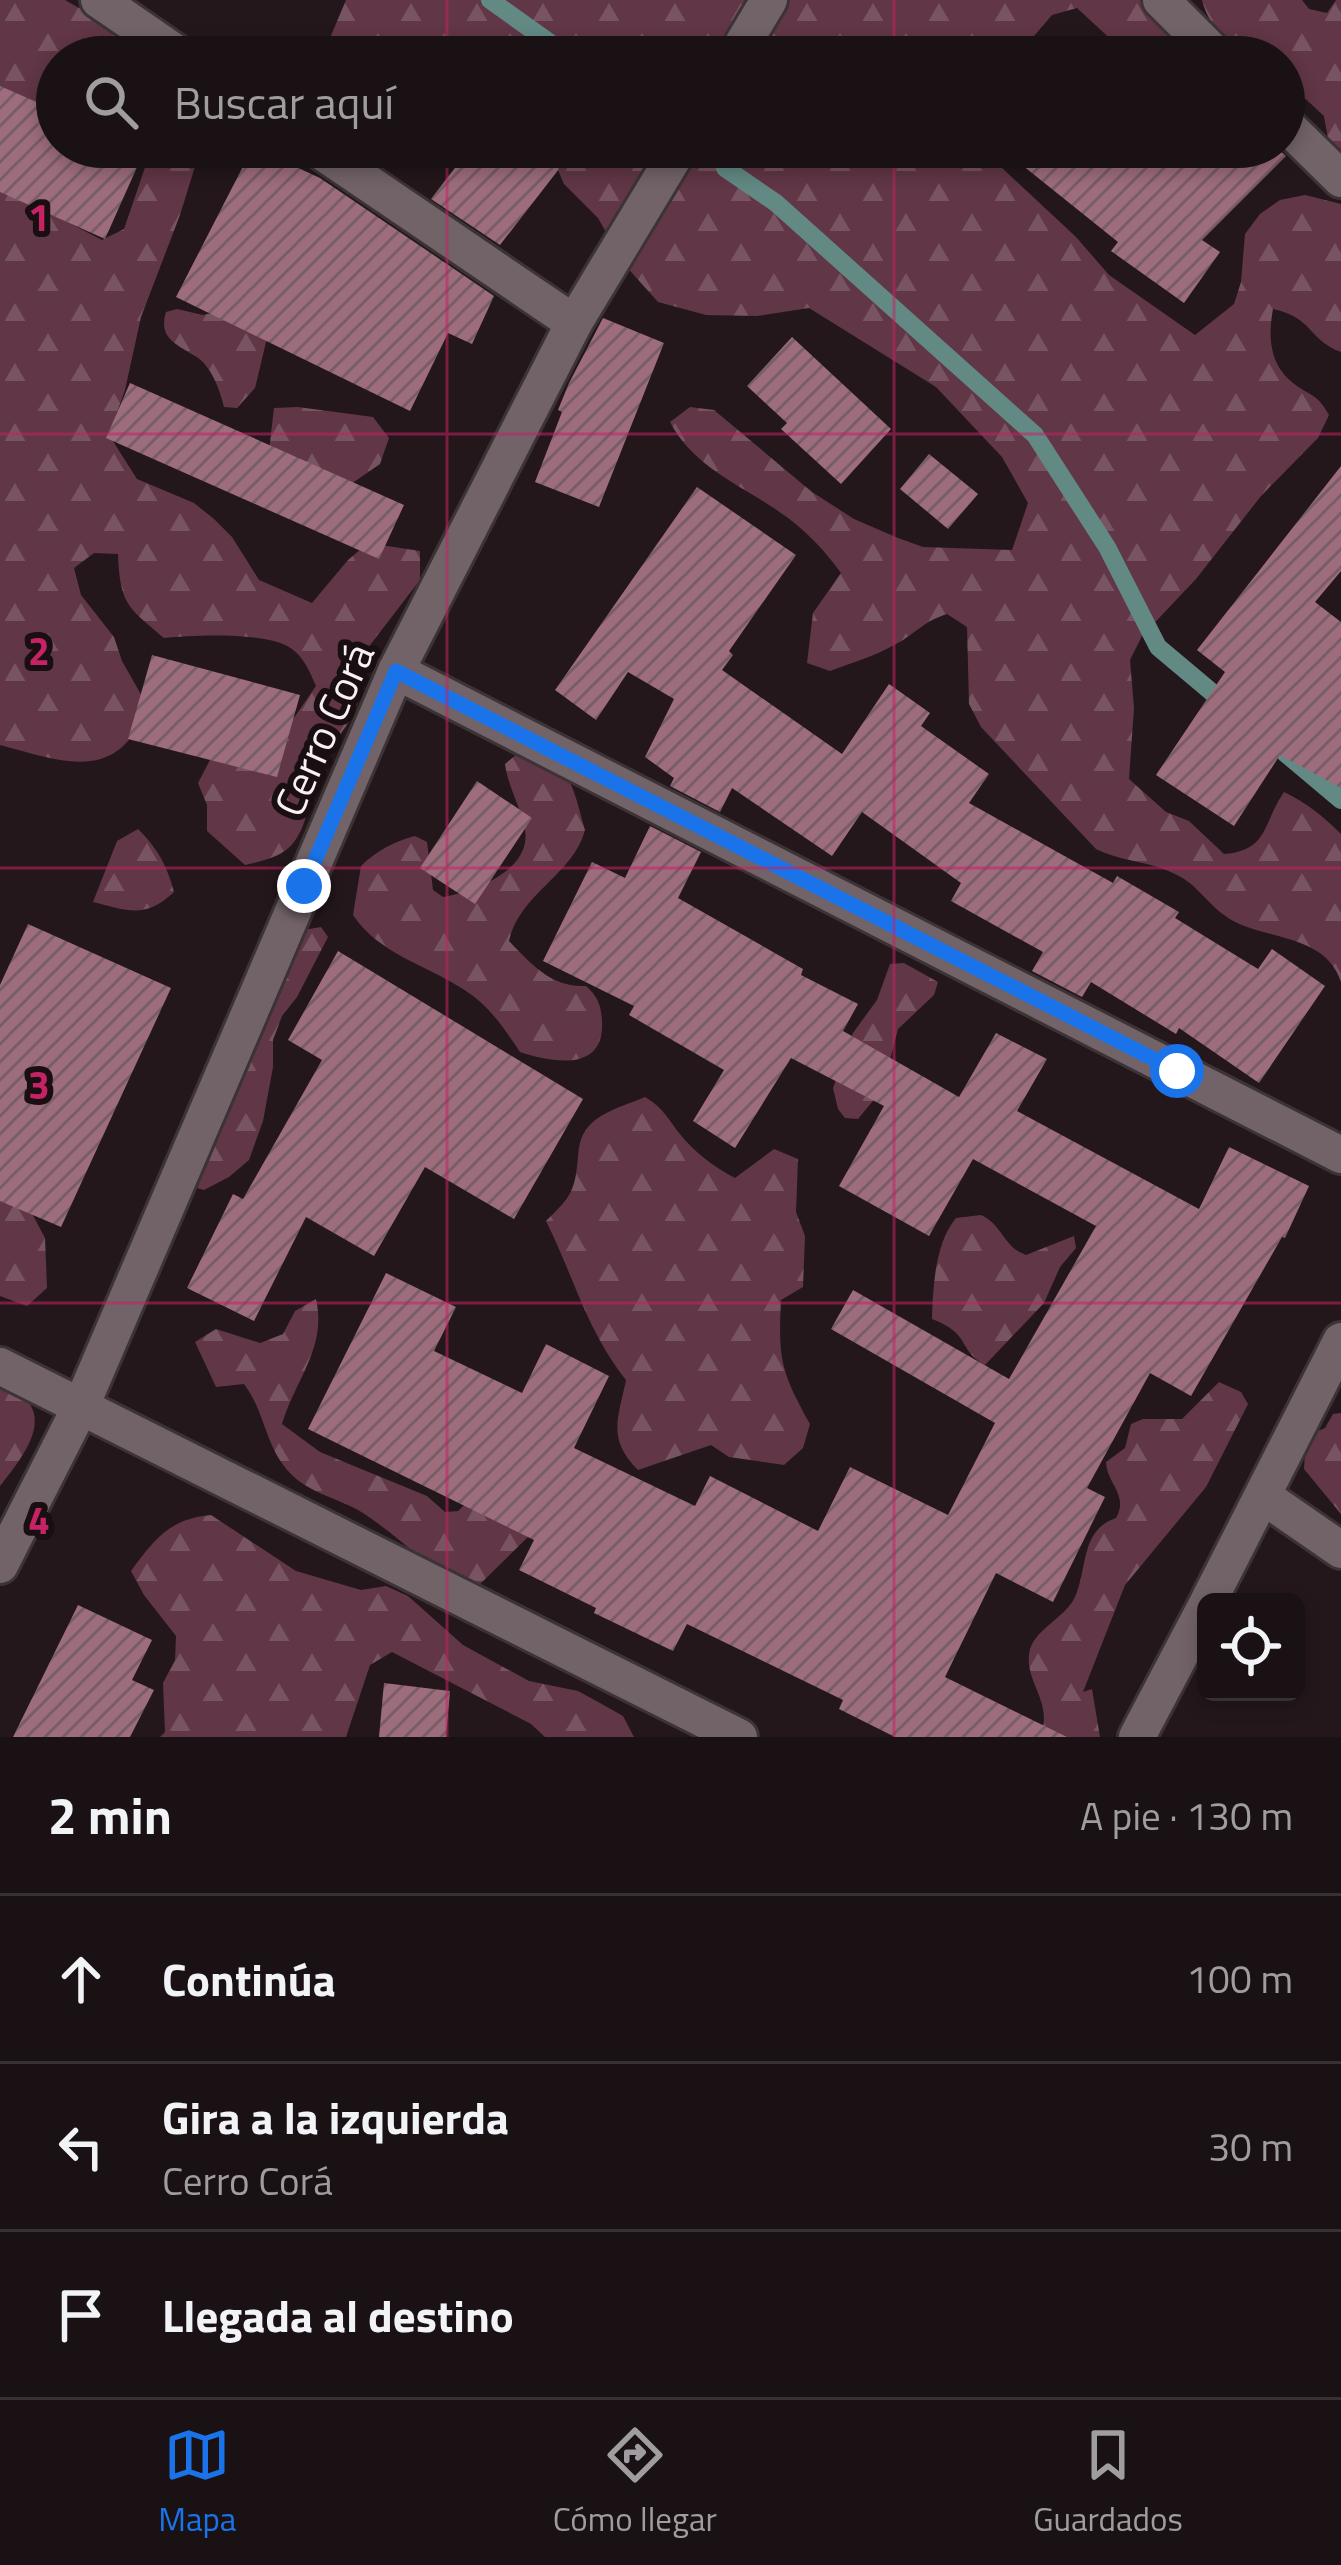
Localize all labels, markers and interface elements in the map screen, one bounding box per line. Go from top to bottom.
search box [36,36,1305,168]
text: Buscar aquí [174,68,394,136]
icon: search [78,69,144,135]
text: 1 [28,187,50,246]
text: 2 [28,621,50,680]
street label: Cerro Corá [256,632,390,826]
route end [277,859,331,913]
route start [1150,1044,1204,1098]
text: 3 [28,1055,50,1114]
text: 4 [28,1490,50,1549]
map controls [1197,1593,1305,1701]
button: locate [1197,1593,1305,1701]
text: 2 min [48,1776,172,1854]
text: A pie · 130 m [1080,1786,1293,1845]
text: Continúa [162,1945,336,2013]
icon: ahead [48,1946,114,2012]
text: 100 m [1186,1949,1293,2008]
text: Gira a la izquierda [162,2083,509,2151]
icon: left [48,2114,114,2180]
text: 30 m [1208,2117,1293,2176]
text: Cerro Corá [162,2151,333,2210]
text: Llegada al destino [162,2281,514,2349]
icon: arrive [48,2282,114,2348]
tab: Mapa [158,2422,236,2544]
tab: Cómo llegar [553,2422,717,2544]
tab: Guardados [1033,2422,1183,2544]

